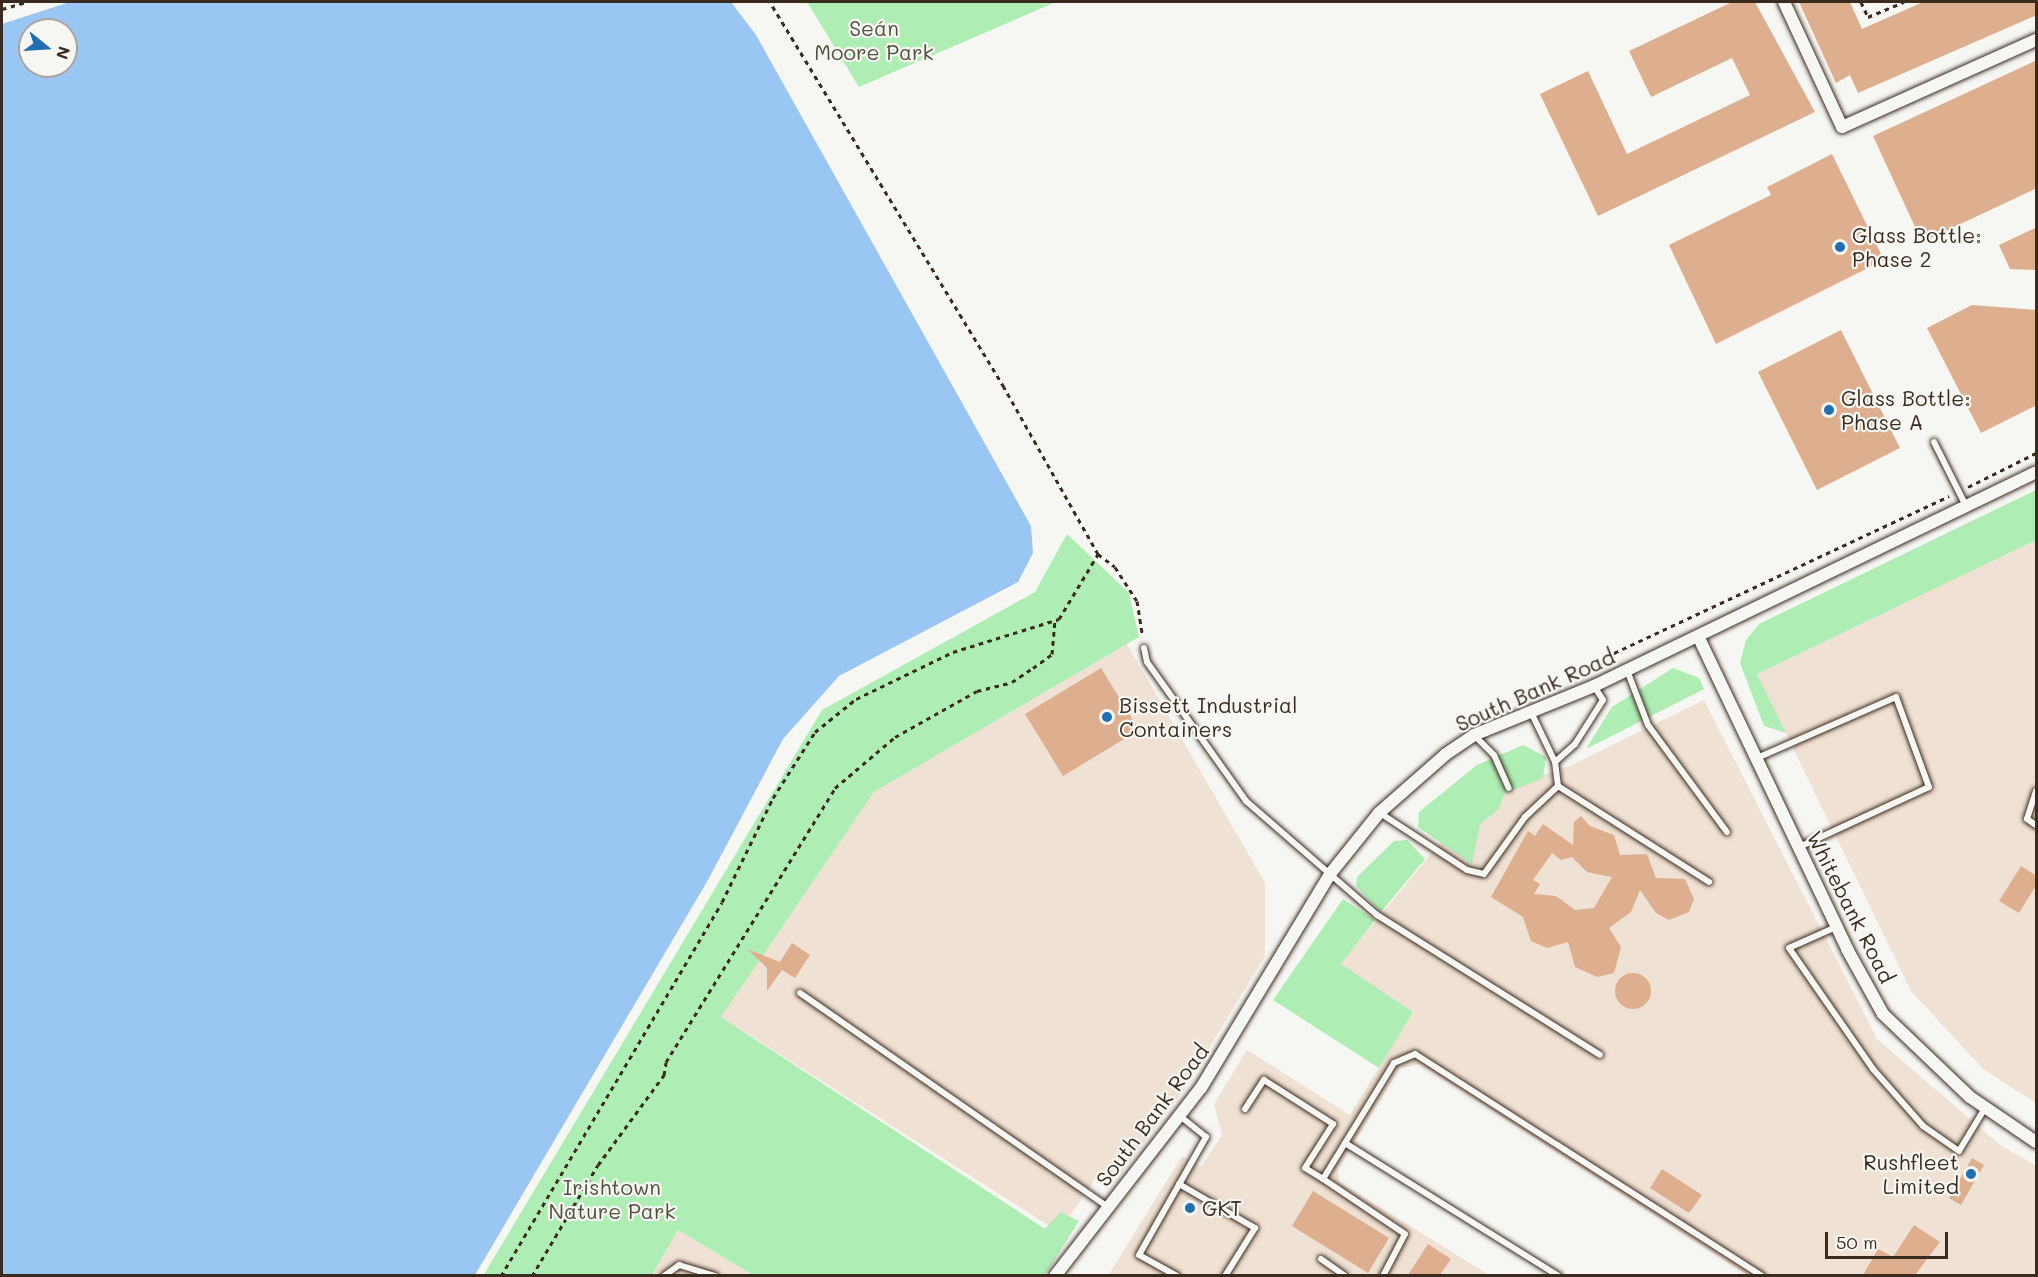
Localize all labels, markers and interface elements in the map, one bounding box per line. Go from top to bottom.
park label: Seán Moore Park [814,15,934,65]
north arrow [18,18,78,78]
text: N [52,44,76,62]
place label: Glass Bottle: Phase 2 [1852,222,1982,272]
marker: Glass Bottle: Phase 2 [1833,240,1847,254]
place label: Glass Bottle: Phase A [1841,385,1971,435]
marker: Glass Bottle: Phase A [1822,403,1836,417]
street label: South Bank Road [1452,644,1618,736]
place label: Bissett Industrial Containers [1119,692,1297,742]
marker: Bissett Industrial Containers [1100,710,1114,724]
street label: Whitebank Road [1802,827,1900,987]
street label: South Bank Road [1090,1039,1214,1191]
place label: Rushfleet Limited [1863,1149,1959,1199]
marker: Rushfleet Limited [1964,1167,1978,1181]
park label: Irishtown Nature Park [548,1174,676,1224]
place label: GKT [1202,1195,1242,1221]
marker: GKT [1183,1201,1197,1215]
scale bar [1828,1220,1951,1258]
text: 50 m [1836,1230,1878,1254]

